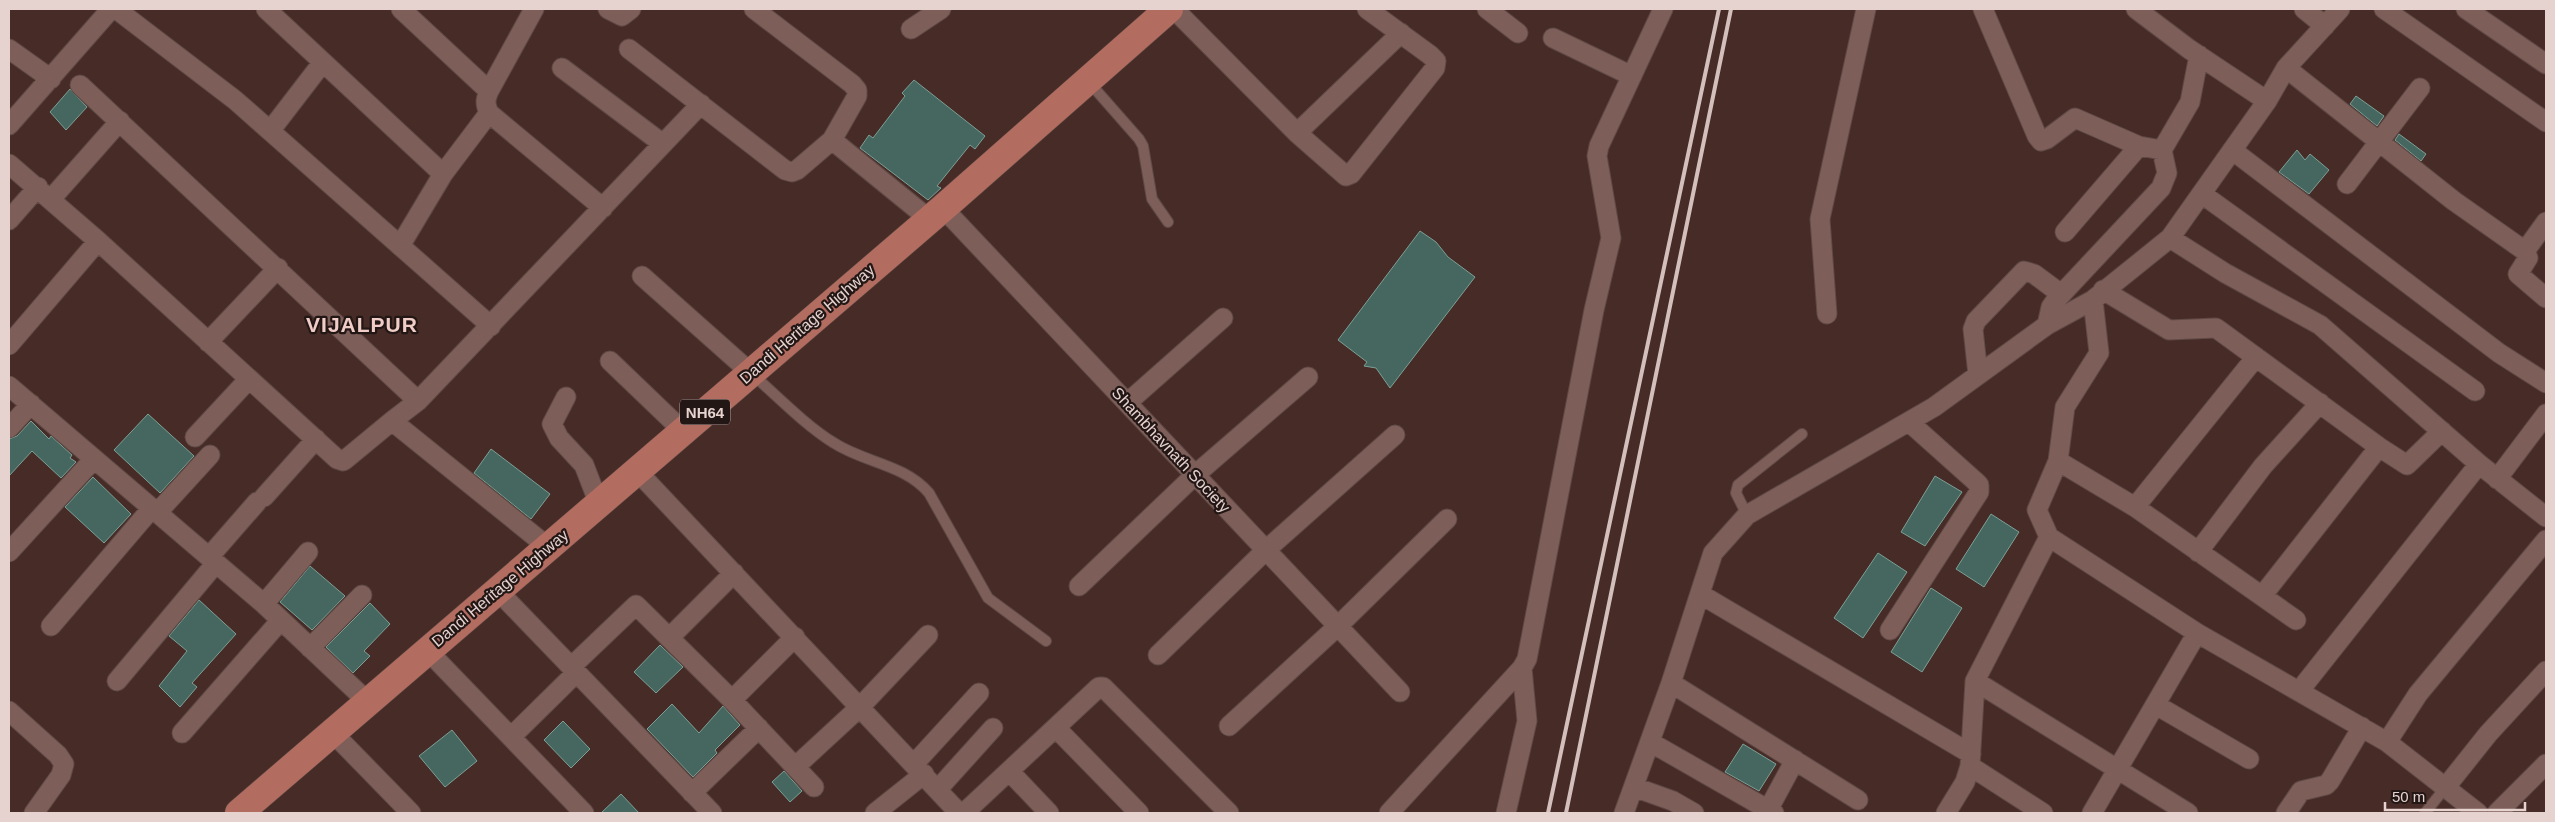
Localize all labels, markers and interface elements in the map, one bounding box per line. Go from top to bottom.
street label: Dandi Heritage Highway [736,261,878,387]
district label: VIJALPUR [306,313,418,336]
street label: Shambhavnath Society [1109,384,1233,516]
road number: NH64 [680,400,730,424]
street label: Dandi Heritage Highway [428,526,572,650]
scale bar [2385,780,2525,812]
text: 50 m [2392,788,2425,805]

